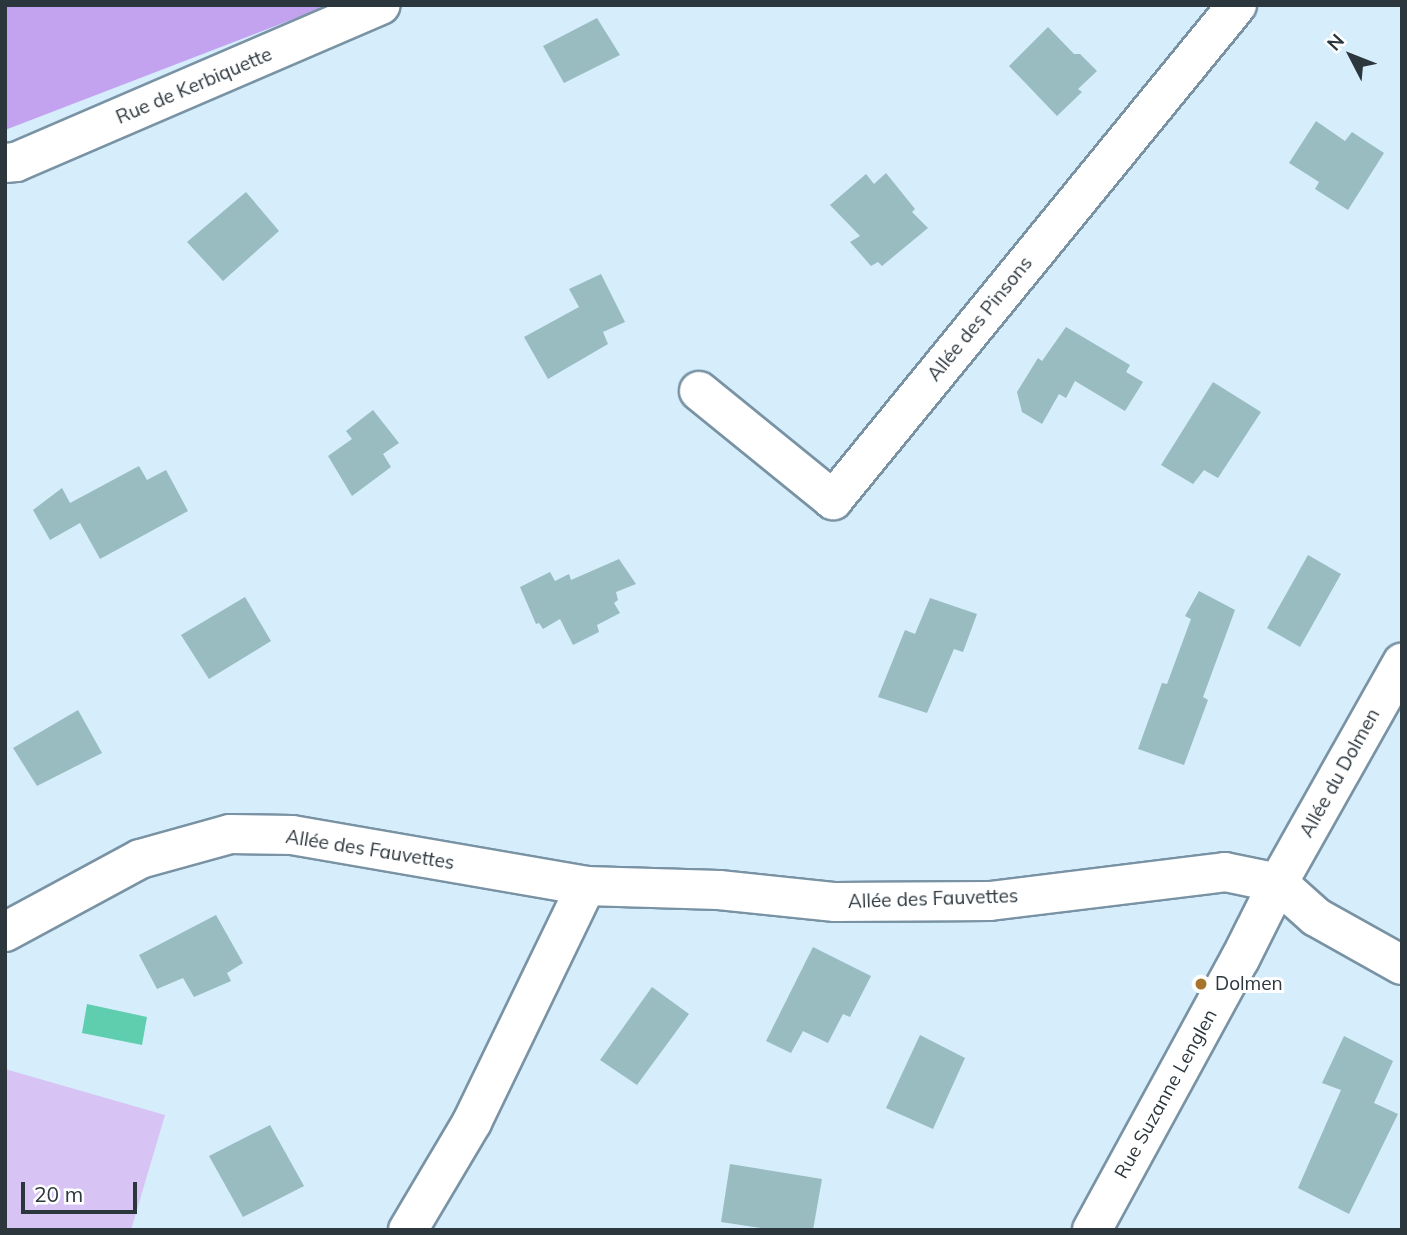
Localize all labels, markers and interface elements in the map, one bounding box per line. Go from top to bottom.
north arrow [1316,21,1386,91]
text: N [1322,29,1349,55]
street label: Rue de Kerbiquette [113,43,275,129]
street label: Allée des Pinsons [923,252,1037,386]
street label: Allée du Dolmen [1295,705,1385,841]
street label: Allée des Fauvettes [284,825,456,875]
street label: Allée des Fauvettes [847,885,1019,913]
place label: Dolmen [1215,973,1283,995]
marker: Dolmen [1193,976,1209,992]
street label: Rue Suzanne Lenglen [1110,1005,1222,1183]
scale bar [24,1168,140,1212]
text: 20 m [34,1181,83,1207]

